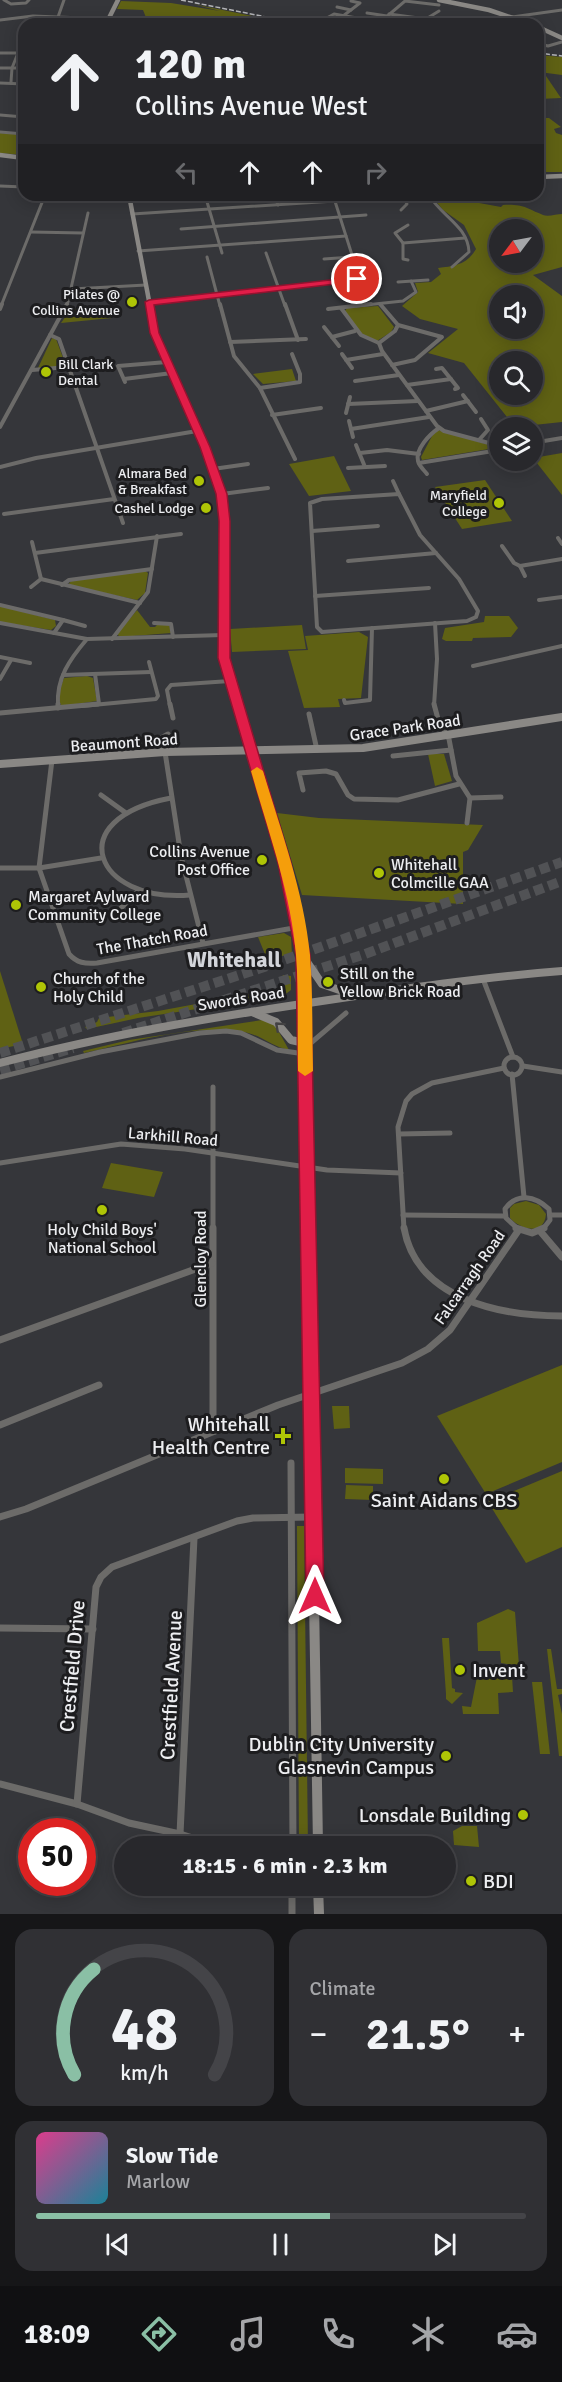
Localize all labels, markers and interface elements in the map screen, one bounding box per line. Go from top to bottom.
text: 120 m [135,39,246,90]
icon: ahead [36,42,114,120]
text: Collins Avenue West [135,90,367,123]
icon: left [170,156,203,189]
icon: ahead [233,156,266,189]
icon: ahead [296,156,329,189]
icon: right [359,156,392,189]
north arrow [489,219,543,273]
map controls [489,219,543,471]
pin [331,253,382,304]
icon: arrive [340,262,373,295]
button: sound [489,285,543,339]
place label: Pilates @ Collins Avenue [32,286,120,319]
marker: Pilates @ Collins Avenue [125,295,139,309]
button: search [489,351,543,405]
place label: Bill Clark Dental [58,356,113,389]
marker: Bill Clark Dental [39,365,53,379]
button: layers [489,417,543,471]
place label: Almara Bed & Breakfast [118,465,187,498]
marker: Almara Bed & Breakfast [192,474,206,488]
place label: Maryfield College [430,487,487,520]
marker: Maryfield College [492,496,506,510]
place label: Cashel Lodge [115,500,194,517]
marker: Cashel Lodge [199,501,213,515]
street label: Grace Park Road [348,710,462,746]
street label: Beaumont Road [70,729,178,757]
place label: Collins Avenue Post Office [149,842,250,880]
marker: Collins Avenue Post Office [255,853,269,867]
place label: Whitehall Colmcille GAA [391,855,489,893]
marker: Whitehall Colmcille GAA [372,866,386,880]
place label: Margaret Aylward Community College [28,887,161,925]
marker: Margaret Aylward Community College [9,898,23,912]
street label: The Thatch Road [95,920,209,960]
district label: Whitehall [187,946,281,973]
place label: Still on the Yellow Brick Road [340,964,461,1002]
place label: Church of the Holy Child [53,969,145,1007]
marker: Still on the Yellow Brick Road [321,975,335,989]
marker: Church of the Holy Child [34,980,48,994]
street label: Swords Road [196,982,286,1016]
one-way arrow [275,1022,285,1033]
street label: Larkhill Road [127,1123,219,1151]
marker: Holy Child Boys' National School [95,1203,109,1217]
street label: Glencloy Road [191,1211,211,1307]
place label: Holy Child Boys' National School [47,1220,157,1258]
street label: Falcarragh Road [430,1226,510,1329]
place label: Whitehall Health Centre [152,1412,270,1460]
marker: Whitehall Health Centre [274,1427,292,1445]
marker: Saint Aidans CBS [437,1472,451,1486]
place label: Saint Aidans CBS [371,1488,517,1513]
position arrow [283,1564,347,1628]
street label: Crestfield Drive [54,1599,91,1733]
street label: Crestfield Avenue [155,1609,188,1761]
place label: Invent [472,1658,525,1683]
marker: Invent [453,1663,467,1677]
place label: Dublin City University Glasnevin Campus [249,1732,435,1780]
marker: Dublin City University Glasnevin Campus [439,1749,453,1763]
place label: Lonsdale Building [359,1803,511,1828]
marker: Lonsdale Building [516,1808,530,1822]
speed limit sign: 50 [18,1818,96,1896]
text: 18:15 · 6 min · 2.3 km [182,1852,388,1879]
place label: BDI [483,1869,514,1894]
marker: BDI [464,1874,478,1888]
text: Climate [310,1976,375,2001]
text: 48 [111,1990,178,2067]
text: 21.5° [366,2007,470,2062]
text: − [310,2014,327,2055]
text: + [508,2014,526,2055]
text: km/h [120,2060,169,2086]
text: Slow Tide [126,2142,218,2169]
text: Marlow [126,2169,190,2194]
icon: previous [101,2228,134,2261]
icon: pause [264,2228,297,2261]
icon: next [428,2228,461,2261]
icon: directions [138,2313,180,2355]
icon: music [227,2313,269,2355]
icon: phone [317,2313,359,2355]
icon: climate [407,2313,449,2355]
icon: car [496,2313,538,2355]
text: 18:09 [24,2318,90,2351]

